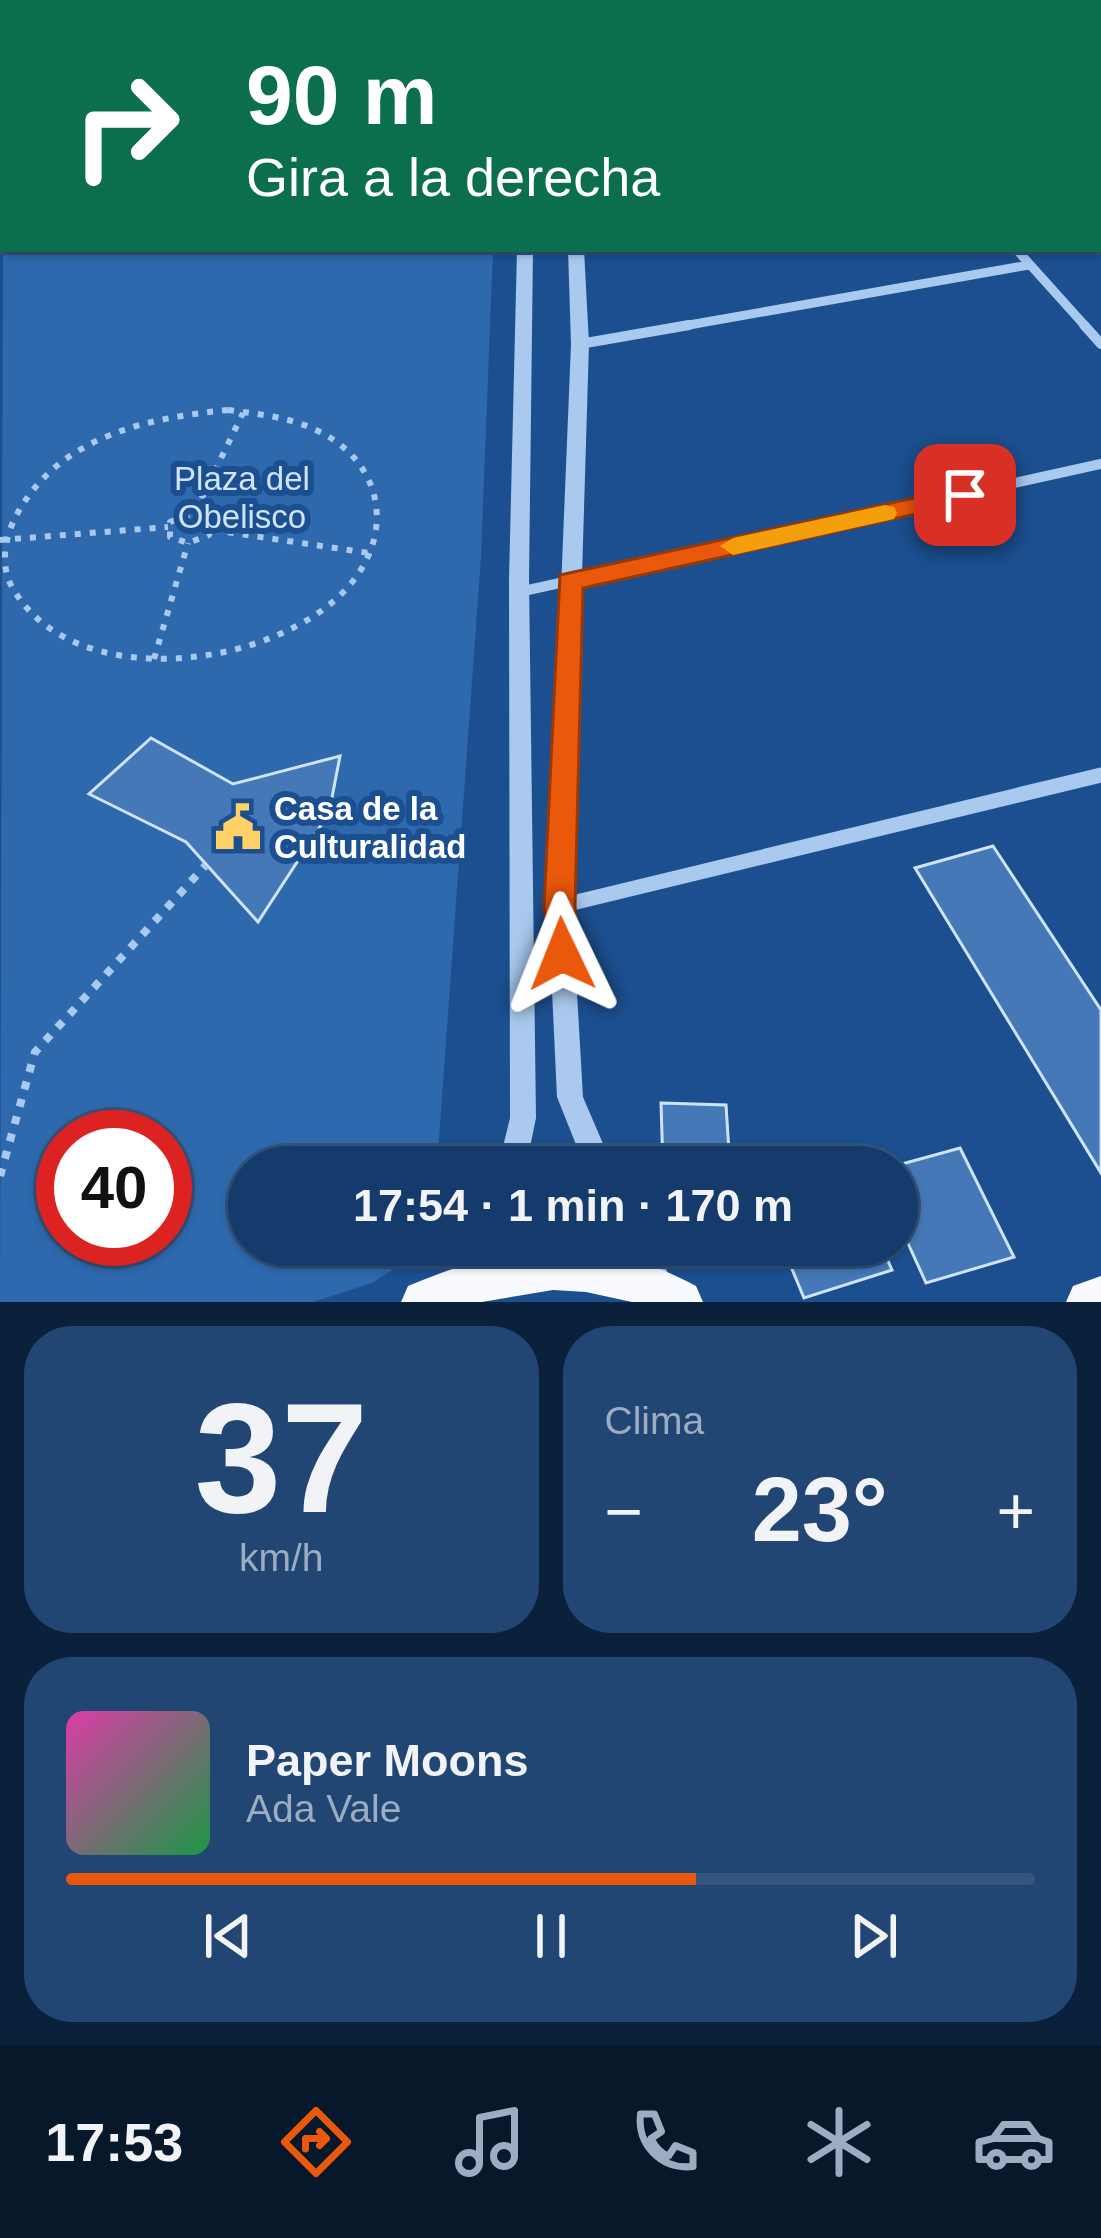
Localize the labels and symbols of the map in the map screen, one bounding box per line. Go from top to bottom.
pin [914,444,1016,546]
park label: Plaza del Obelisco [174,460,310,535]
place label: Casa de la Culturalidad [274,790,467,865]
public building icon: Casa de la Culturalidad [213,802,263,852]
position arrow [499,891,625,1017]
speed limit sign: 40 [36,1110,192,1266]

